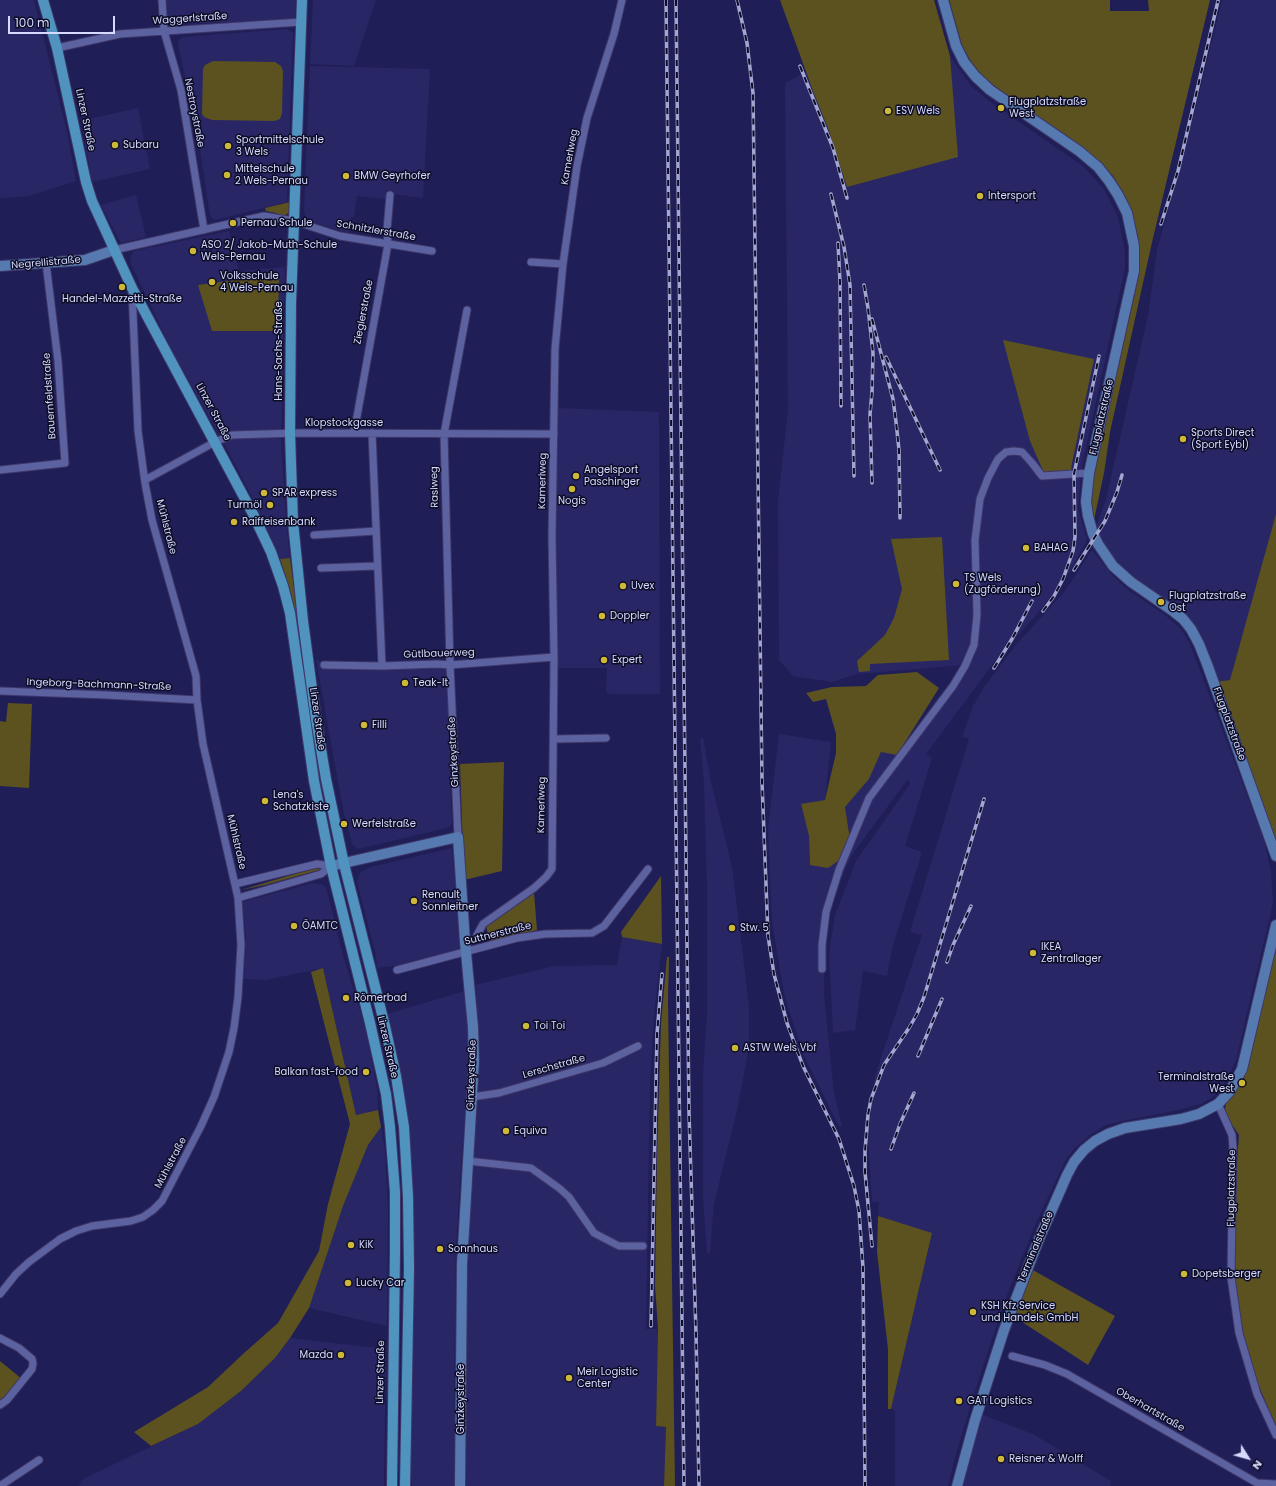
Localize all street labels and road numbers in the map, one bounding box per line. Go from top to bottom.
street label: Waggerlstraße [152,10,228,28]
street label: Nestroystraße [181,77,207,149]
street label: Linzer Straße [73,88,97,152]
street label: Kamerlweg [559,128,581,186]
street label: Schnitzlerstraße [335,218,417,244]
street label: Negrellistraße [11,254,81,272]
street label: Zieglerstraße [352,279,376,345]
street label: Hans-Sachs-Straße [273,301,285,401]
street label: Bauernfeldstraße [41,352,59,440]
street label: Flugplatzstraße [1087,378,1117,456]
street label: Linzer Straße [193,381,233,443]
street label: Klopstockgasse [305,417,383,429]
street label: Kamerlweg [537,453,549,509]
street label: Raslweg [429,466,441,508]
street label: Mühlstraße [153,498,179,556]
street label: Gütlbauerweg [403,647,475,661]
street label: Ingeborg-Bachmann-Straße [26,676,172,694]
street label: Flugplatzstraße [1210,686,1248,762]
street label: Linzer Straße [307,687,327,751]
street label: Ginzkeystraße [446,716,462,788]
street label: Kamerlweg [536,777,548,833]
street label: Mühlstraße [224,813,248,871]
street label: Suttnerstraße [463,920,533,948]
street label: Linzer Straße [374,1015,400,1079]
street label: Ginzkeystraße [465,1040,479,1110]
street label: Lerschstraße [521,1052,587,1082]
street label: Mühlstraße [153,1135,189,1191]
street label: Flugplatzstraße [1225,1149,1239,1227]
street label: Terminalstraße [1016,1210,1056,1284]
street label: Linzer Straße [374,1340,388,1404]
street label: Ginzkeystraße [455,1364,467,1434]
street label: Oberhartstraße [1113,1385,1187,1435]

